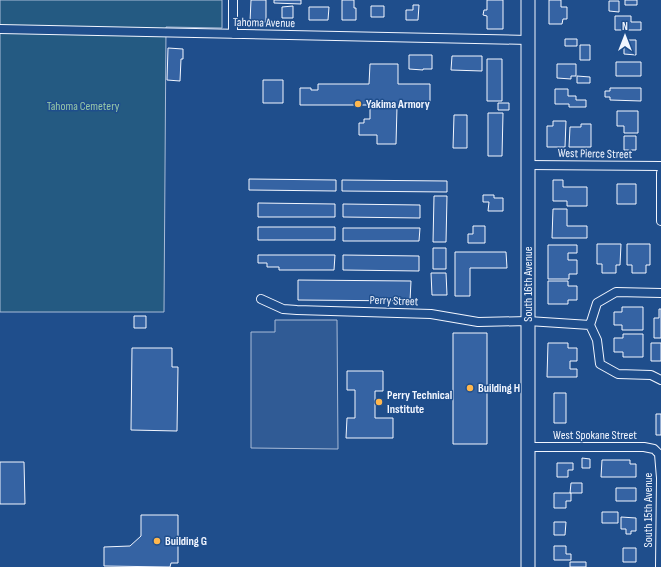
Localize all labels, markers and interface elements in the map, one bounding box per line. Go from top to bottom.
street label: Tahoma Avenue [233,15,295,31]
north arrow [605,16,645,56]
text: N [622,20,628,33]
place label: Yakima Armory [366,97,430,112]
park label: Tahoma Cemetery [47,99,120,114]
marker: Yakima Armory [353,99,363,109]
street label: West Pierce Street [558,146,633,162]
street label: South 16th Avenue [521,246,536,322]
street label: Perry Street [369,293,419,309]
place label: Building H [478,381,520,396]
marker: Building H [465,383,475,393]
place label: Perry Technical Institute [387,388,452,417]
marker: Perry Technical Institute [374,397,384,407]
street label: West Spokane Street [553,428,637,443]
street label: South 15th Avenue [641,472,656,547]
place label: Building G [165,534,207,549]
marker: Building G [152,536,162,546]

